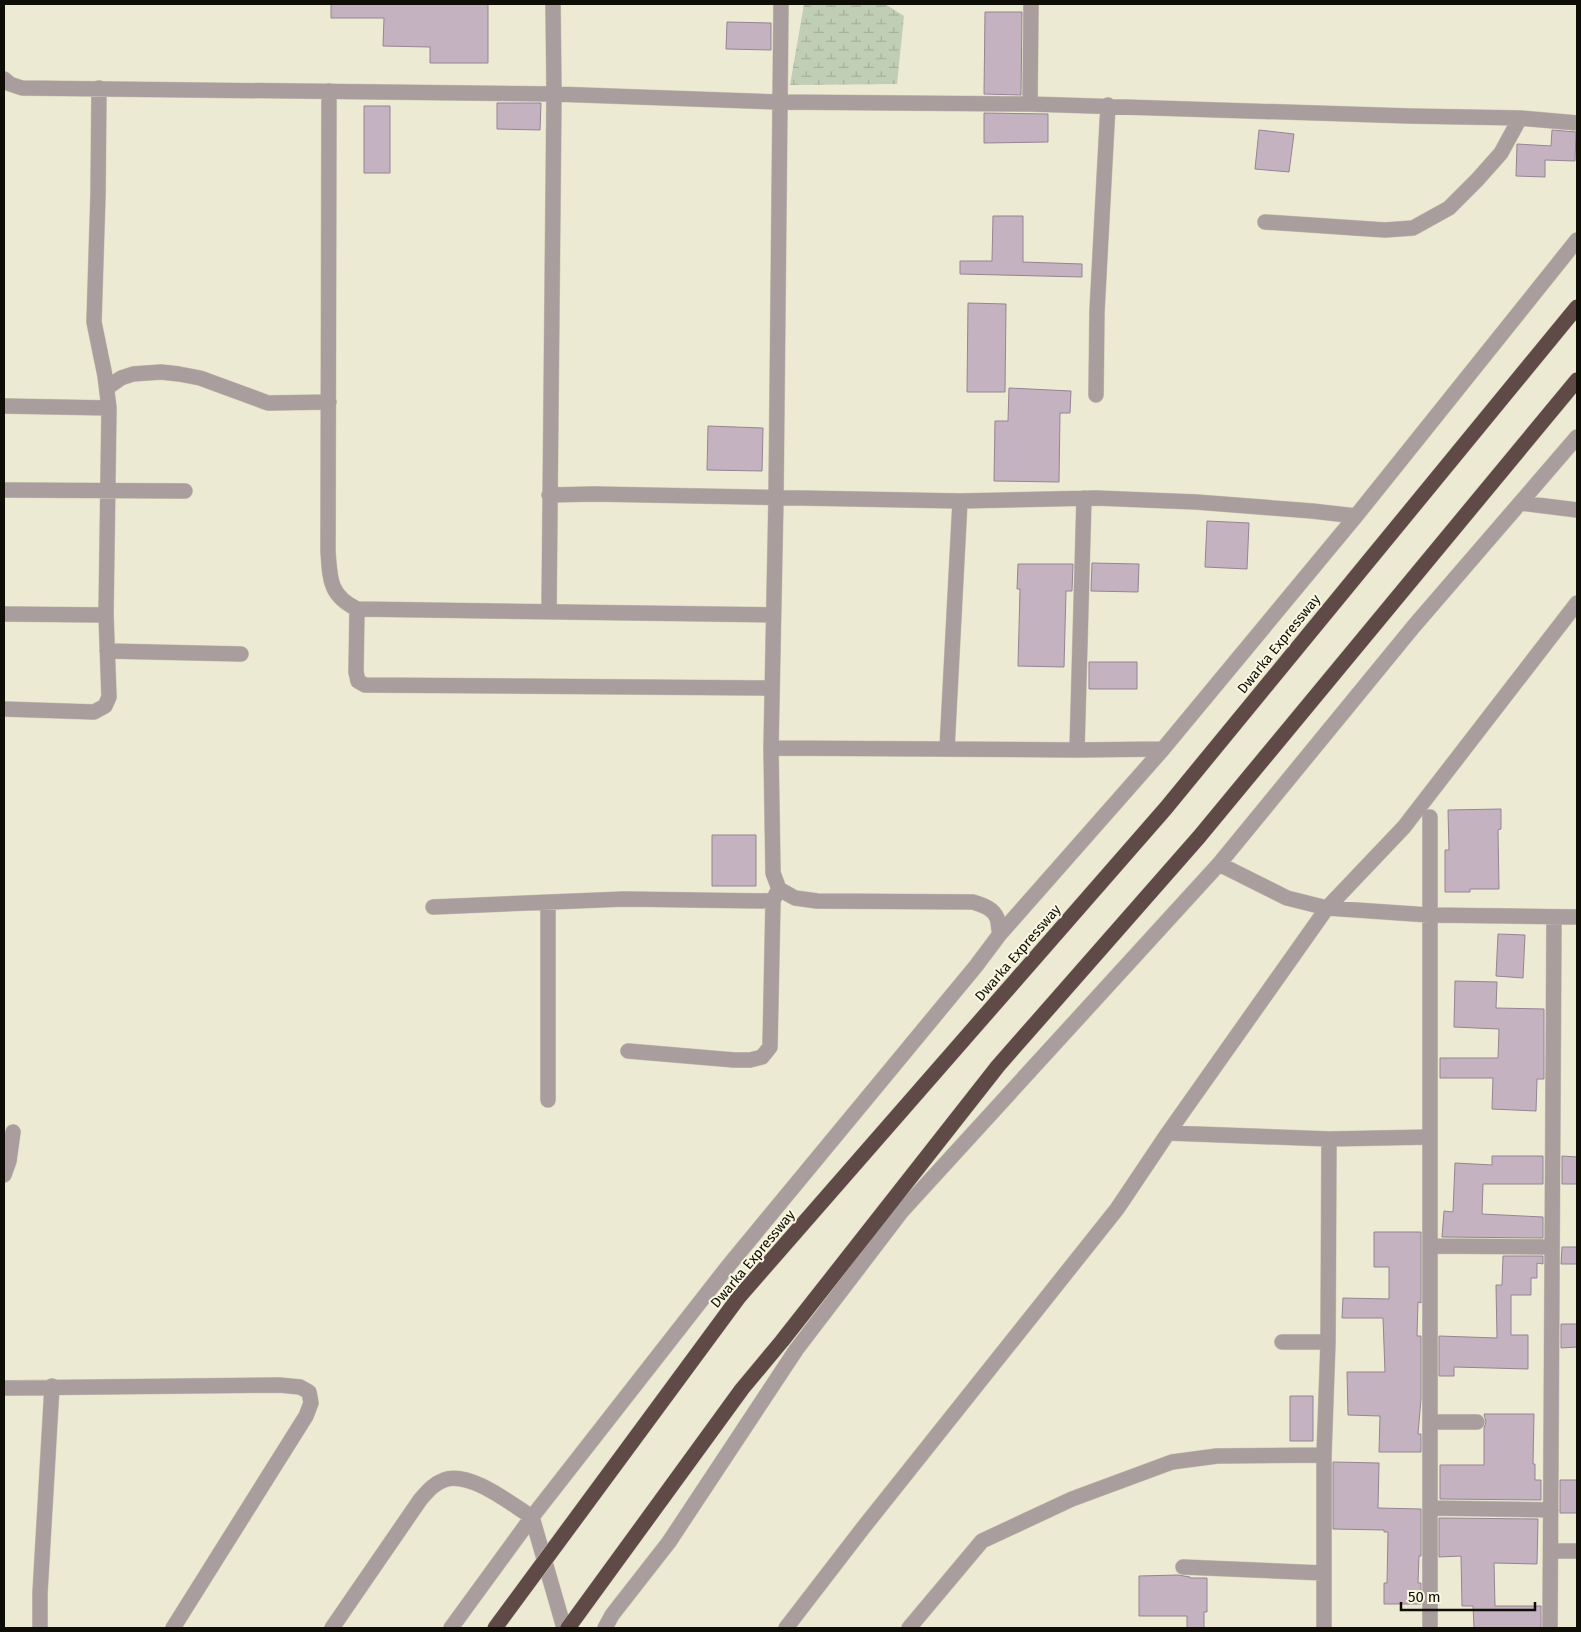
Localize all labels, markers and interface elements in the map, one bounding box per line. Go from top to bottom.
street label: Dwarka Expressway [1234,591,1324,697]
street label: Dwarka Expressway [971,901,1065,1005]
street label: Dwarka Expressway [707,1207,799,1311]
scale bar [1401,1580,1535,1612]
text: 50 m [1408,1588,1441,1606]

